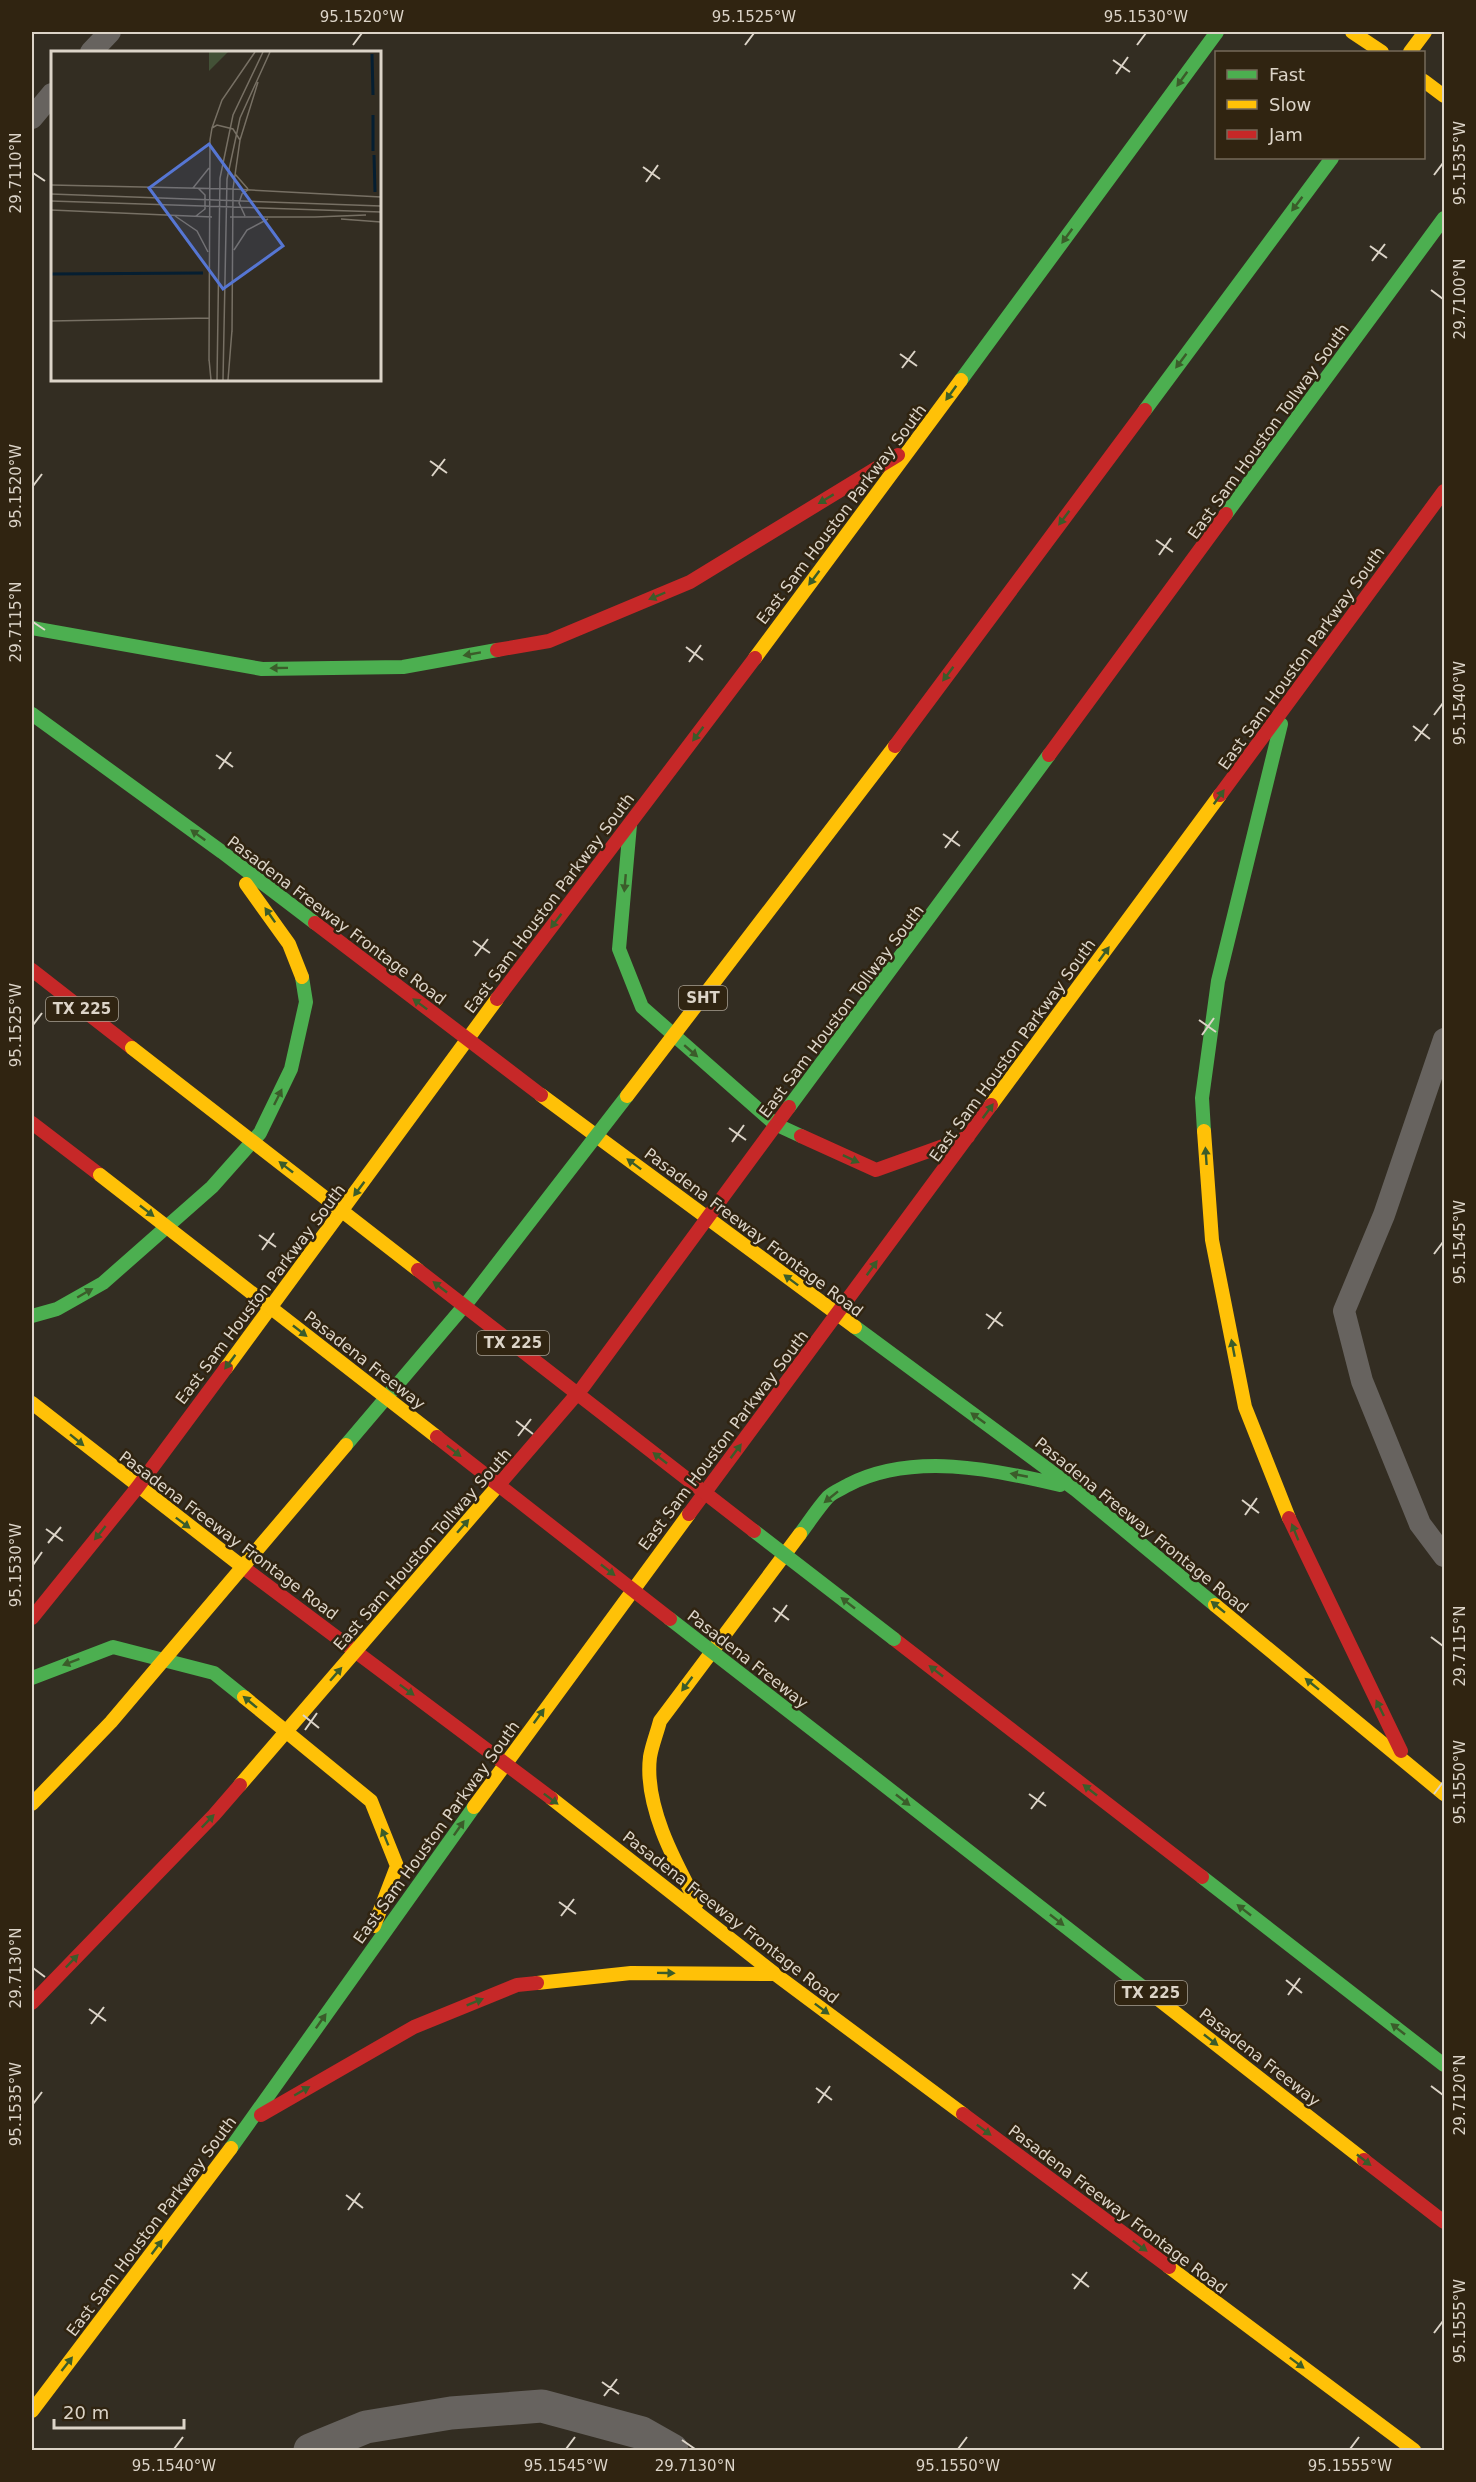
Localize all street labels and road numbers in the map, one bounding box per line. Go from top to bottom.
street label: East Sam Houston Tollway South [1184,320,1353,543]
street label: East Sam Houston Parkway South [752,401,930,628]
street label: East Sam Houston Parkway South [1214,543,1389,773]
street label: East Sam Houston Parkway South [460,790,638,1017]
street label: Pasadena Freeway Frontage Road [224,832,450,1009]
street label: East Sam Houston Tollway South [755,901,928,1121]
street label: East Sam Houston Parkway South [925,935,1100,1165]
road number: SHT [679,986,727,1010]
road number: TX 225 [46,997,118,1021]
street label: Pasadena Freeway Frontage Road [641,1144,867,1321]
street label: East Sam Houston Parkway South [171,1181,349,1408]
street label: Pasadena Freeway [300,1307,429,1414]
street label: East Sam Houston Parkway South [634,1327,812,1554]
road number: TX 225 [477,1331,549,1355]
street label: Pasadena Freeway Frontage Road [1031,1433,1252,1617]
street label: East Sam Houston Tollway South [329,1444,515,1654]
street label: Pasadena Freeway Frontage Road [116,1447,342,1624]
street label: Pasadena Freeway [683,1606,812,1713]
street label: East Sam Houston Parkway South [349,1717,524,1947]
street label: Pasadena Freeway Frontage Road [619,1827,842,2008]
road number: TX 225 [1115,1981,1187,2005]
street label: Pasadena Freeway [1195,2004,1324,2111]
street label: East Sam Houston Parkway South [62,2113,240,2340]
street label: Pasadena Freeway Frontage Road [1005,2121,1231,2298]

